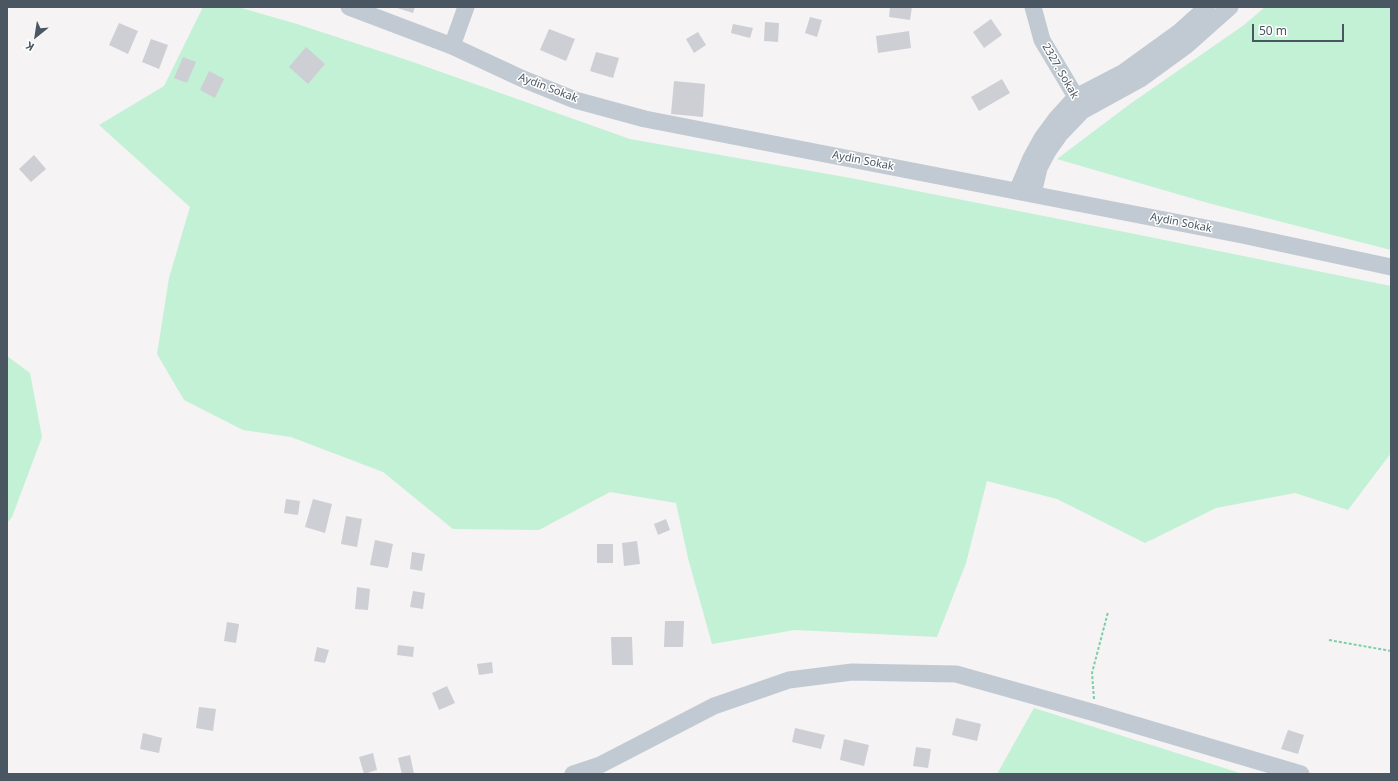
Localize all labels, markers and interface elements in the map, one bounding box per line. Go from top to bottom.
north arrow [16,16,56,56]
scale bar [1254,16,1346,42]
text: 50 m [1259,22,1287,39]
text: K [23,39,37,55]
street label: 2327. Sokak [1039,41,1081,101]
street label: Aydin Sokak [516,71,580,105]
street label: Aydin Sokak [831,149,895,173]
street label: Aydin Sokak [1149,211,1213,235]

